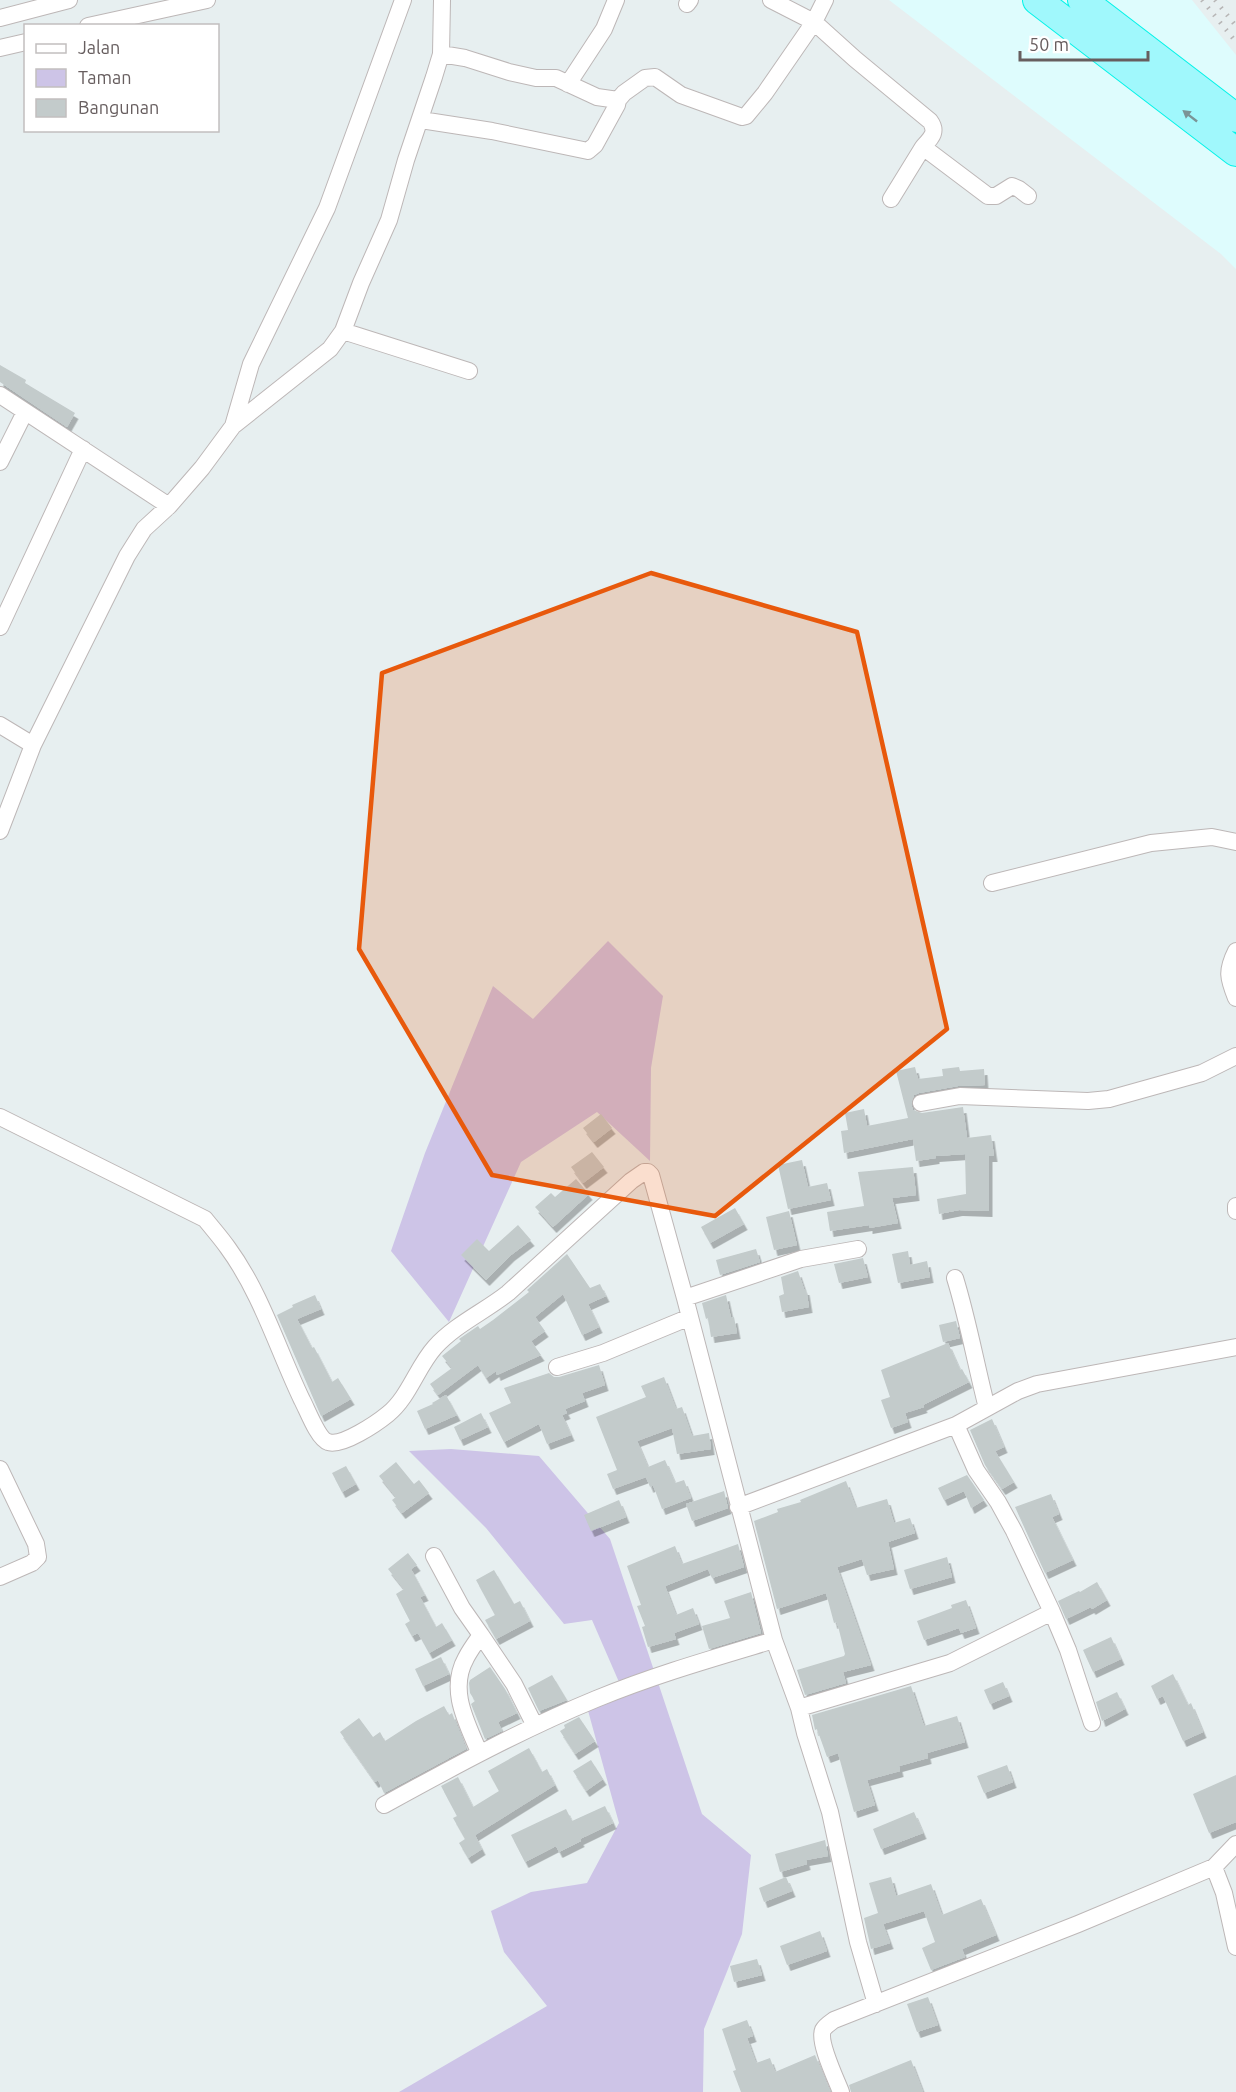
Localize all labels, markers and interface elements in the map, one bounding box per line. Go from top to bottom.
legend [24,24,219,132]
scale bar [1020,24,1148,62]
text: 50 m [1029,34,1069,54]
text: Jalan [78,37,120,57]
text: Taman [78,67,132,87]
text: Bangunan [78,97,159,117]
one-way arrow [1182,111,1197,123]

